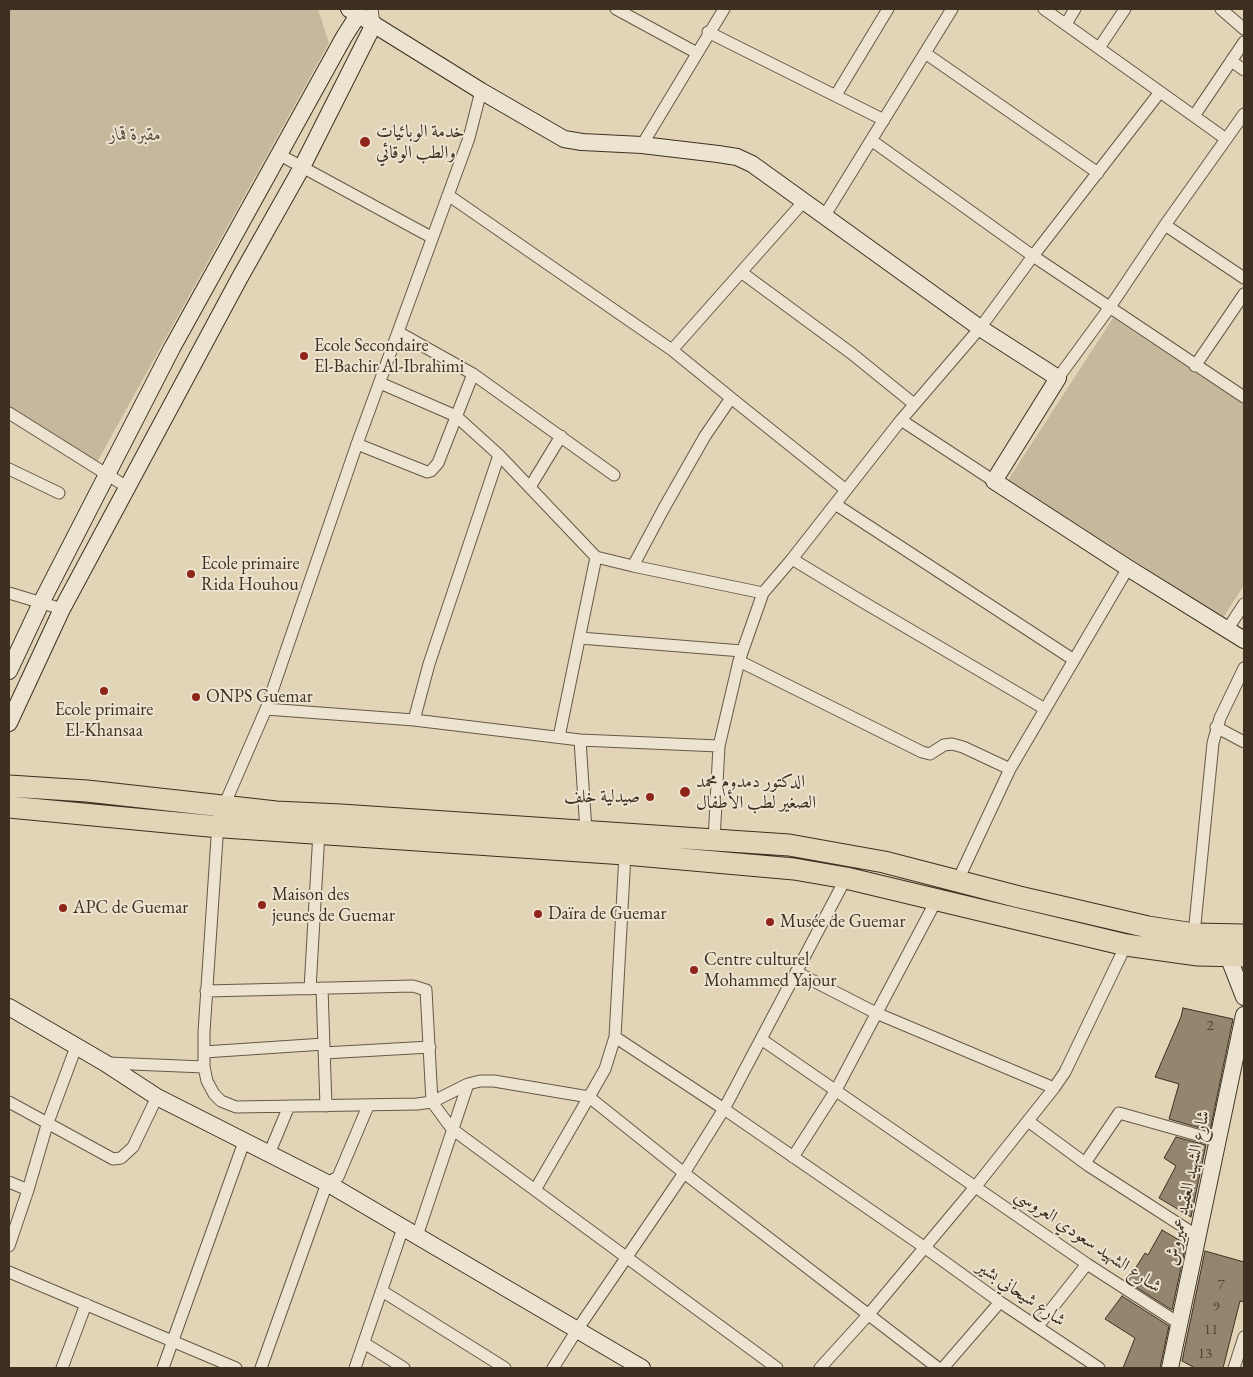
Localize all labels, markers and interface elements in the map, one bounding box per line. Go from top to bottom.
place label: خدمة الوبائيات والطب الوقائي [376,121,464,163]
park label: مقبرة قمار [109,124,161,146]
marker: خدمة الوبائيات والطب الوقائي [358,135,372,149]
place label: Ecole Secondaire El-Bachir Al-Ibrahimi [314,335,464,378]
marker: Ecole Secondaire El-Bachir Al-Ibrahimi [298,350,310,362]
place label: Ecole primaire Rida Houhou [201,553,300,596]
marker: Ecole primaire Rida Houhou [185,568,197,580]
marker: Ecole primaire El-Khansaa [98,685,110,697]
place label: ONPS Guemar [206,686,313,708]
marker: ONPS Guemar [190,691,202,703]
place label: Ecole primaire El-Khansaa [55,699,153,742]
place label: الدكتور دمدوم محمد الصغير لطب الأطفال [696,771,816,814]
marker: الدكتور دمدوم محمد الصغير لطب الأطفال [678,785,692,799]
place label: صيدلية خلف [564,786,640,808]
marker: صيدلية خلف [644,791,656,803]
place label: Maison des jeunes de Guemar [272,884,395,926]
place label: APC de Guemar [73,897,188,919]
marker: Maison des jeunes de Guemar [256,899,268,911]
marker: APC de Guemar [57,902,69,914]
place label: Daïra de Guemar [548,903,667,925]
marker: Daïra de Guemar [532,908,544,920]
place label: Musée de Guemar [780,911,906,933]
marker: Musée de Guemar [764,916,776,928]
place label: Centre culturel Mohammed Yajour [704,949,837,992]
marker: Centre culturel Mohammed Yajour [688,964,700,976]
house number: 2 [1206,1017,1214,1035]
street label: شارع الشهيد العقيد عميروش [1161,1108,1215,1268]
street label: شـارع الشهيد سعودي العروسي [1011,1184,1165,1298]
street label: شارع شيحاني بشير [972,1256,1070,1332]
house number: 7 [1217,1276,1225,1294]
house number: 9 [1212,1298,1220,1316]
house number: 11 [1204,1321,1218,1339]
house number: 13 [1198,1345,1212,1363]

